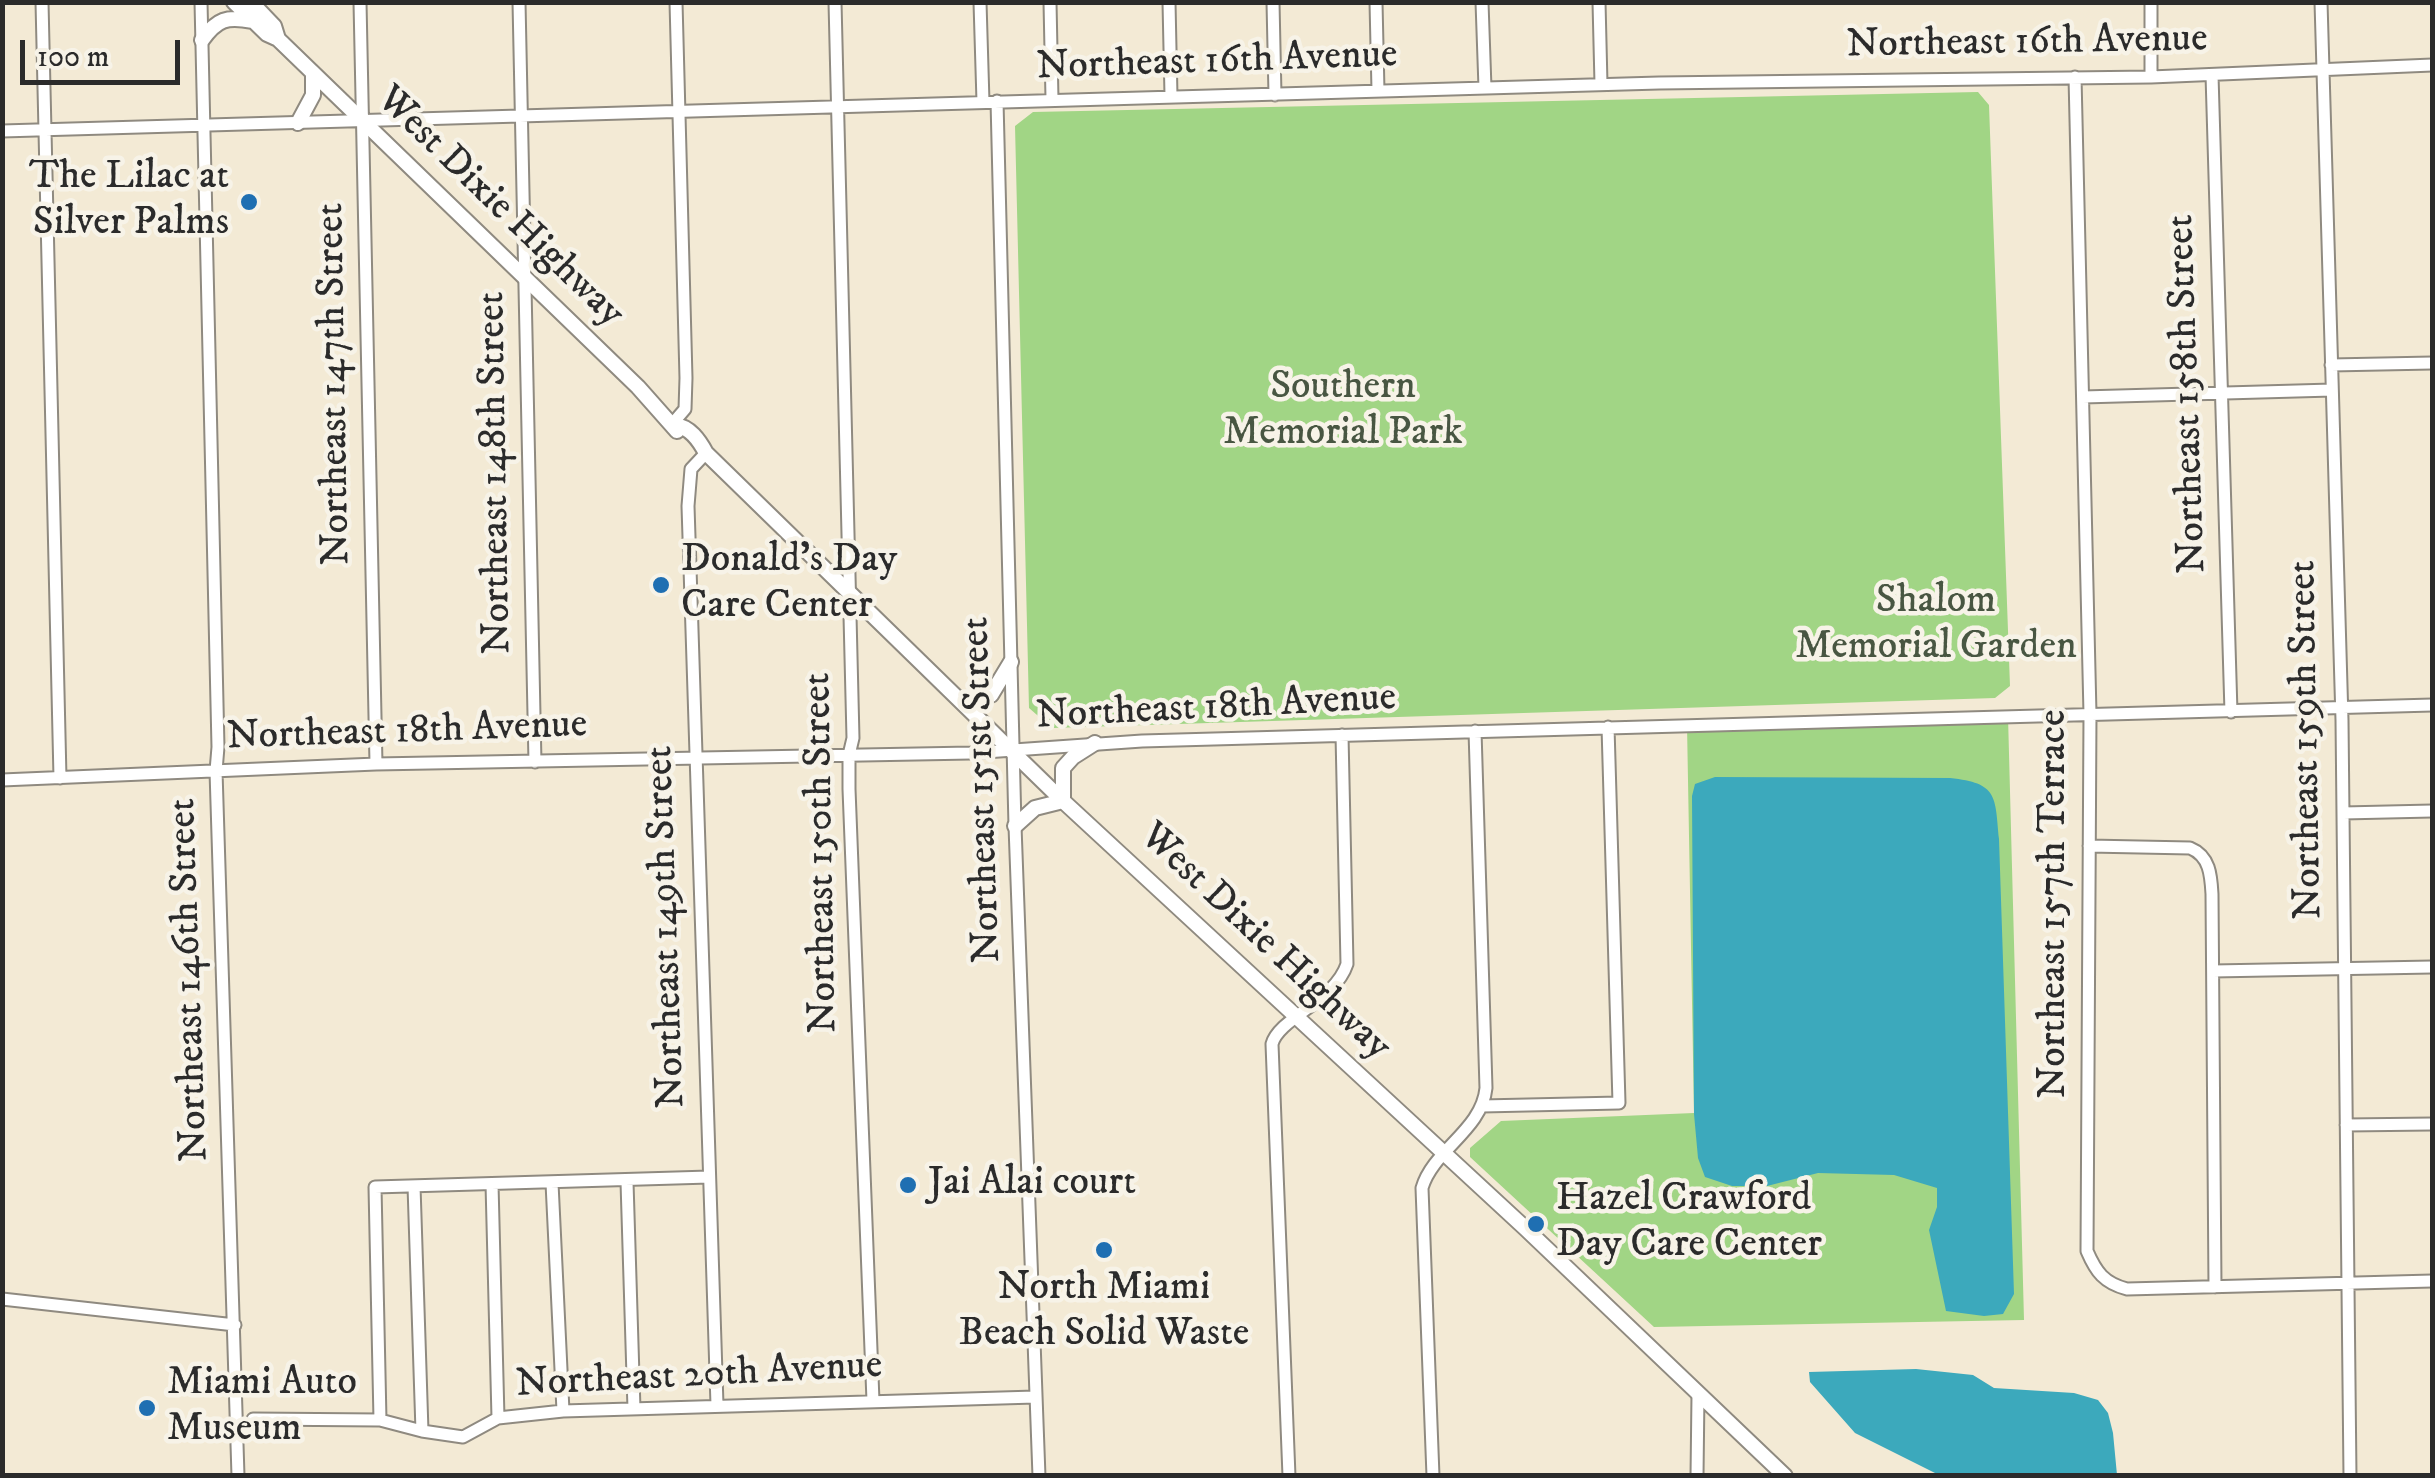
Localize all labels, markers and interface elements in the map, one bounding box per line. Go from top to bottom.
street label: Northeast 16th Avenue [1846,17,2208,71]
scale bar [25,20,185,82]
street label: Northeast 16th Avenue [1036,33,1398,93]
text: 100 m [37,39,109,76]
street label: West Dixie Highway [365,77,633,339]
place label: The Lilac at Silver Palms [29,155,229,249]
marker: The Lilac at Silver Palms [238,191,260,213]
street label: Northeast 147th Street [309,202,363,566]
street label: Northeast 158th Street [2159,214,2219,574]
street label: Northeast 148th Street [470,291,524,655]
park label: Southern Memorial Park [1223,365,1463,459]
place label: Donald's Day Care Center [681,538,897,632]
street label: Northeast 159th Street [2281,560,2335,920]
marker: Donald's Day Care Center [650,574,672,596]
park label: Shalom Memorial Garden [1795,579,2077,673]
street label: Northeast 151st Street [954,616,1014,964]
street label: Northeast 150th Street [796,672,850,1034]
street label: Northeast 18th Avenue [1035,676,1397,742]
street label: Northeast 18th Avenue [226,703,588,763]
street label: Northeast 157th Terrace [2032,709,2080,1099]
street label: Northeast 149th Street [638,745,698,1109]
street label: Northeast 146th Street [161,797,221,1163]
street label: West Dixie Highway [1128,814,1400,1072]
place label: Jai Alai court [928,1161,1136,1209]
marker: Jai Alai court [897,1174,919,1196]
place label: Hazel Crawford Day Care Center [1556,1177,1822,1271]
marker: Hazel Crawford Day Care Center [1525,1213,1547,1235]
marker: North Miami Beach Solid Waste [1093,1239,1115,1261]
place label: North Miami Beach Solid Waste [959,1266,1249,1360]
street label: Northeast 20th Avenue [514,1343,884,1411]
place label: Miami Auto Museum [167,1361,357,1455]
marker: Miami Auto Museum [136,1397,158,1419]

